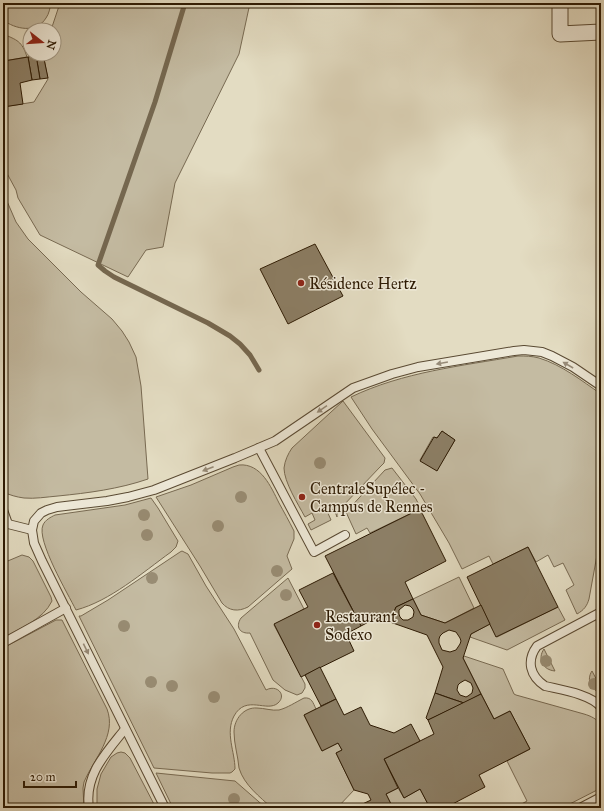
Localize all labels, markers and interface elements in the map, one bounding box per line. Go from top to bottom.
north arrow [22,22,62,62]
text: N [43,38,59,52]
place label: Résidence Hertz [309,274,417,293]
marker: Résidence Hertz [296,278,306,288]
one-way arrow [436,360,449,366]
one-way arrow [562,361,574,368]
one-way arrow [317,405,328,413]
one-way arrow [201,466,213,472]
place label: CentraleSupélec - Campus de Rennes [310,479,433,516]
marker: CentraleSupélec - Campus de Rennes [297,492,307,502]
place label: Restaurant Sodexo [325,607,397,644]
marker: Restaurant Sodexo [312,620,322,630]
one-way arrow [83,643,89,655]
scale bar [24,763,76,789]
text: 20 m [30,770,56,784]

